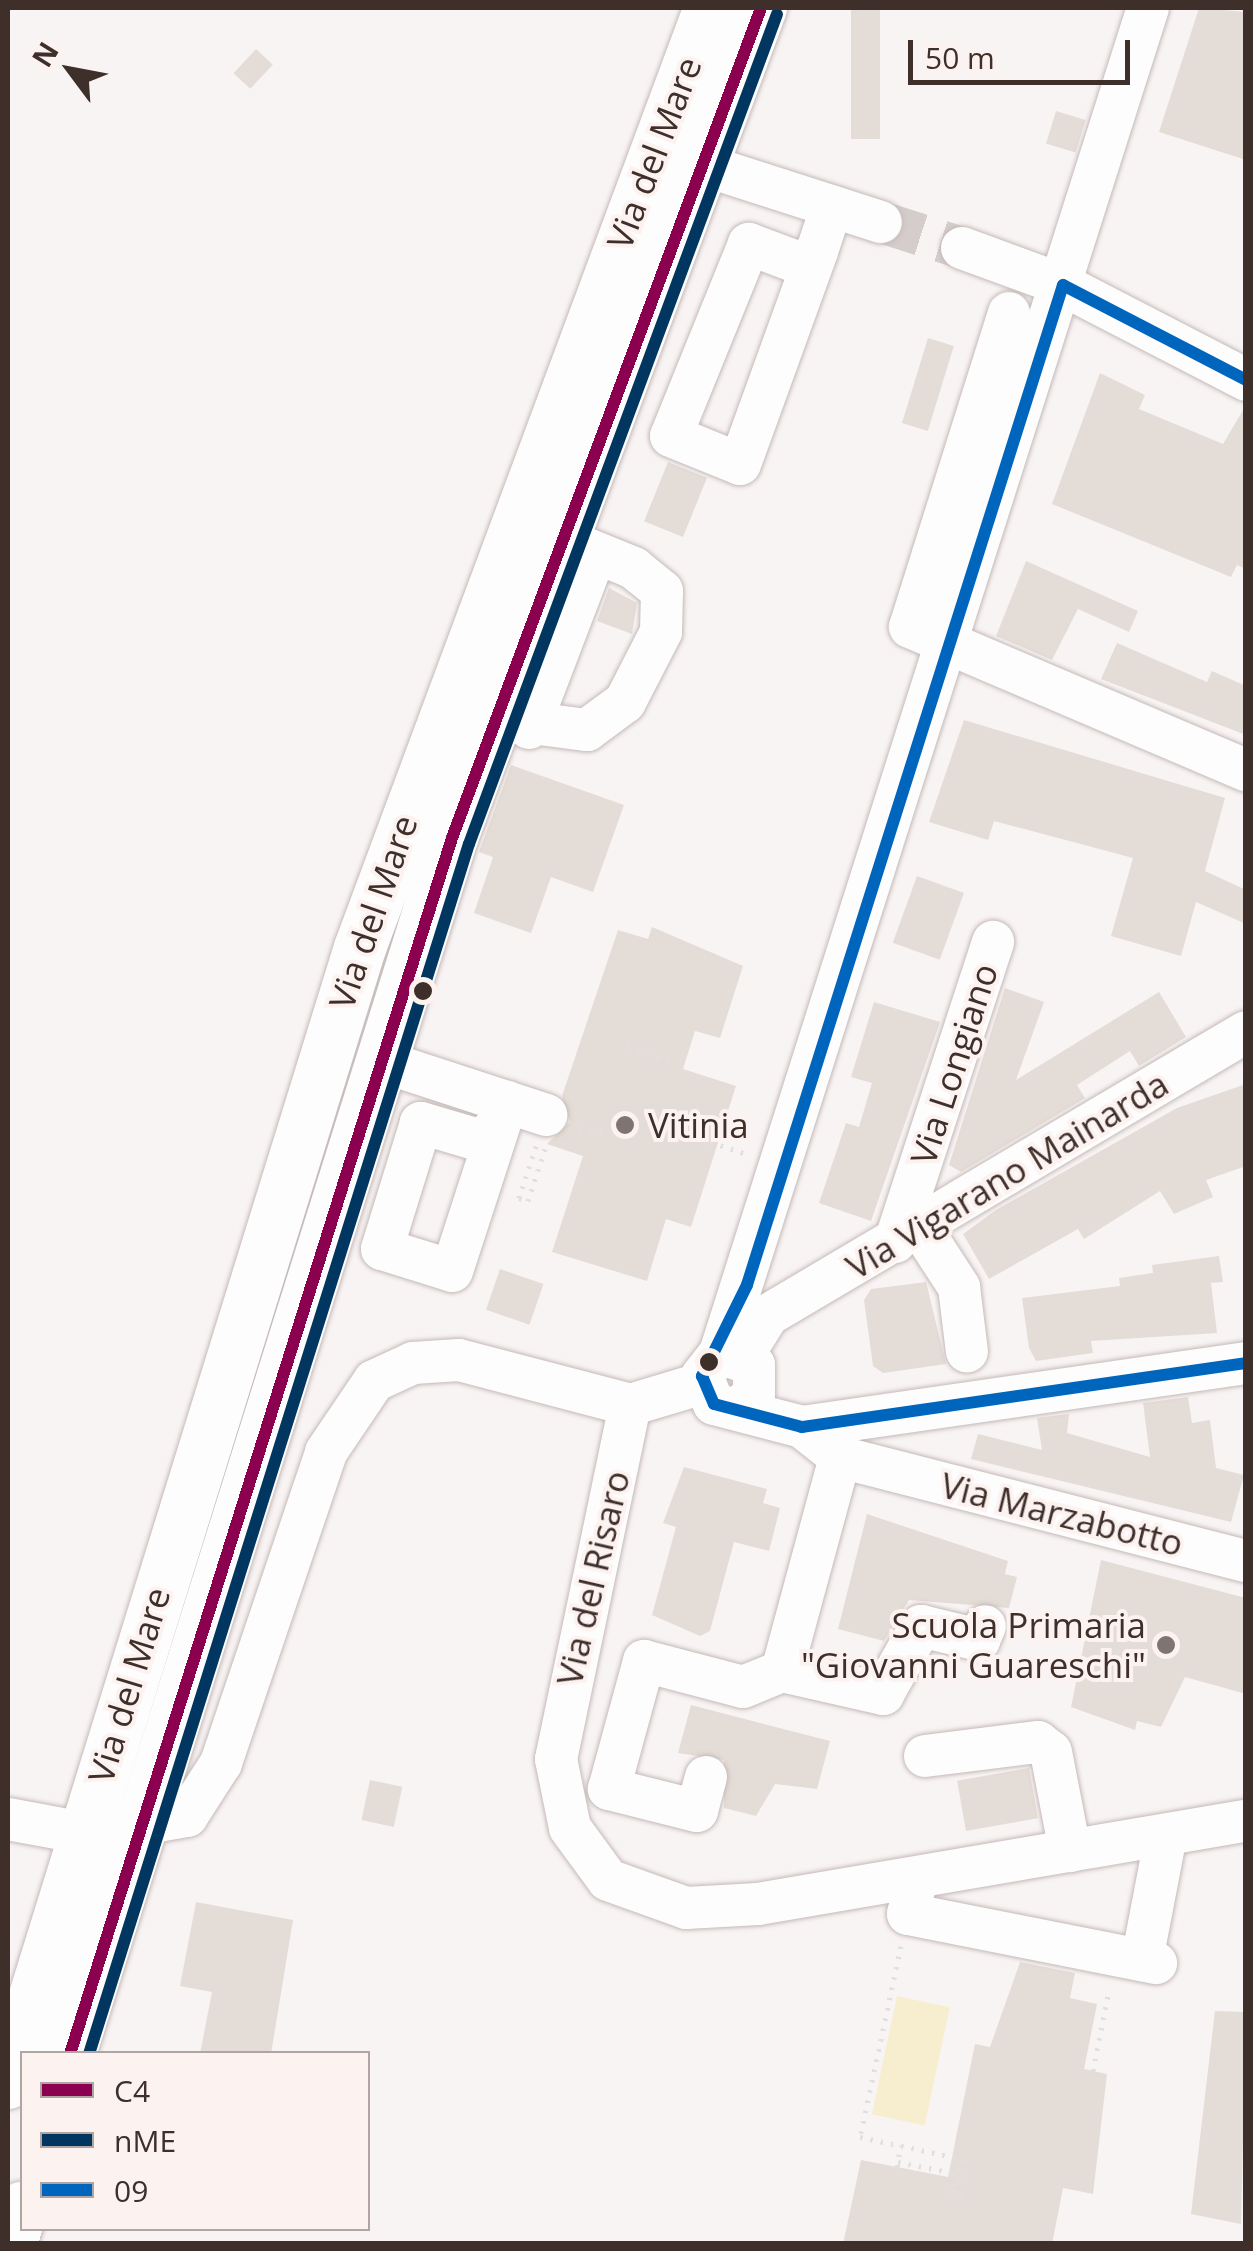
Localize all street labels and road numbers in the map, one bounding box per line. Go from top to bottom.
street label: Via del Mare [598,51,710,255]
street label: Via del Mare [320,810,426,1014]
street label: Via Longiano [902,958,1006,1170]
street label: Via Vigarano Mainarda [839,1062,1175,1288]
street label: Via Marzabotto [937,1464,1187,1564]
street label: Via del Risaro [548,1467,638,1689]
street label: Via del Mare [79,1582,179,1788]

